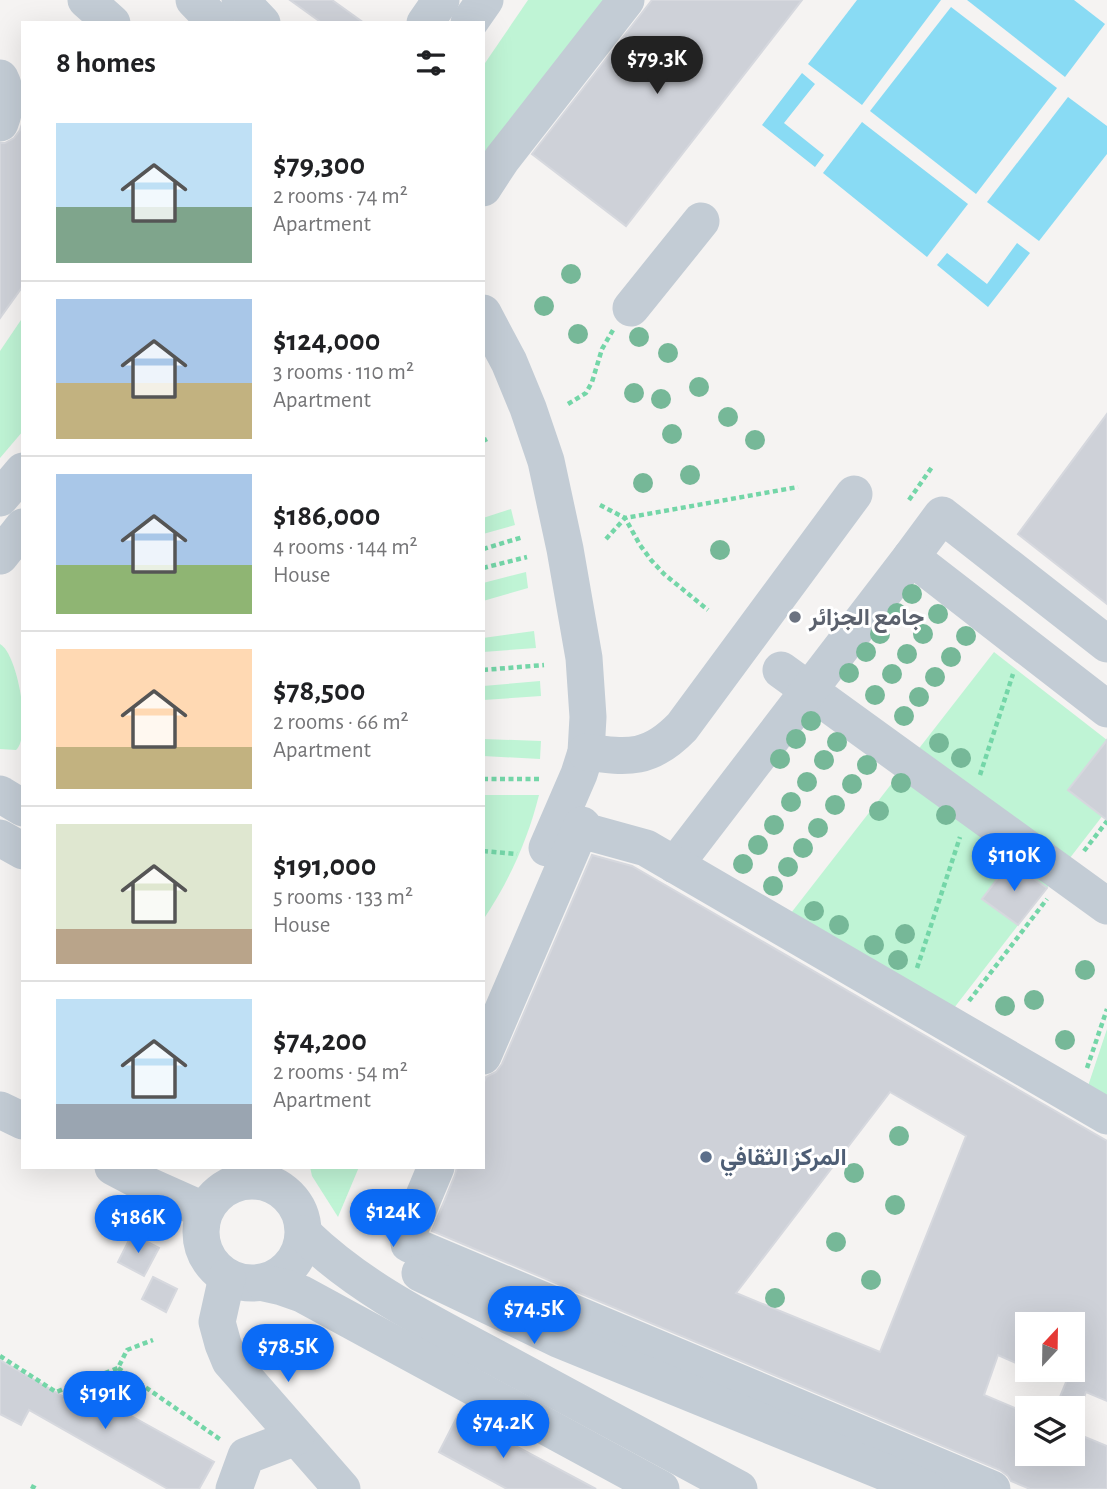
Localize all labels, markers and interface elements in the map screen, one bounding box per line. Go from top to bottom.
pin: $79.3K [600,36,714,96]
icon: filters [412,44,450,82]
text: $79.3K [627,47,687,70]
text: 8 homes [56,48,156,78]
text: $79,300 [273,150,365,180]
icon: home [112,151,196,235]
text: 2 rooms · 74 m² [273,185,408,208]
text: Apartment [273,213,371,236]
text: $124,000 [273,326,380,356]
icon: home [112,327,196,411]
text: 3 rooms · 110 m² [273,361,414,384]
text: Apartment [273,389,371,412]
text: $186,000 [273,501,380,531]
icon: home [112,502,196,586]
text: 4 rooms · 144 m² [273,536,418,559]
text: House [273,564,330,587]
place label: جامع الجزائر [808,606,924,634]
marker: جامع الجزائر [787,609,803,625]
text: $78,500 [273,676,365,706]
icon: home [112,677,196,761]
text: 2 rooms · 66 m² [273,711,409,734]
text: Apartment [273,739,371,762]
pin: $110K [965,834,1063,893]
text: $110K [988,844,1040,867]
text: $191,000 [273,851,376,881]
icon: home [112,852,196,936]
text: 5 rooms · 133 m² [273,886,413,909]
text: House [273,914,330,937]
text: $74,200 [273,1026,367,1056]
icon: home [112,1027,196,1111]
text: 2 rooms · 54 m² [273,1061,408,1084]
text: Apartment [273,1089,371,1112]
place label: المركز الثقافي [720,1146,847,1177]
marker: المركز الثقافي [698,1149,714,1165]
pin: $124K [344,1190,442,1249]
pin: $186K [89,1196,187,1255]
text: $124K [366,1200,420,1223]
text: $186K [111,1206,165,1229]
pin: $74.5K [477,1286,591,1346]
text: $74.5K [504,1297,564,1320]
north arrow [1015,1312,1085,1382]
map controls [1015,1312,1085,1466]
pin: $78.5K [231,1324,345,1384]
text: $78.5K [258,1335,318,1358]
pin: $191K [56,1372,154,1431]
text: $191K [79,1382,131,1405]
button: layers [1015,1396,1085,1466]
pin: $74.2K [446,1400,560,1460]
text: $74.2K [472,1411,534,1434]

